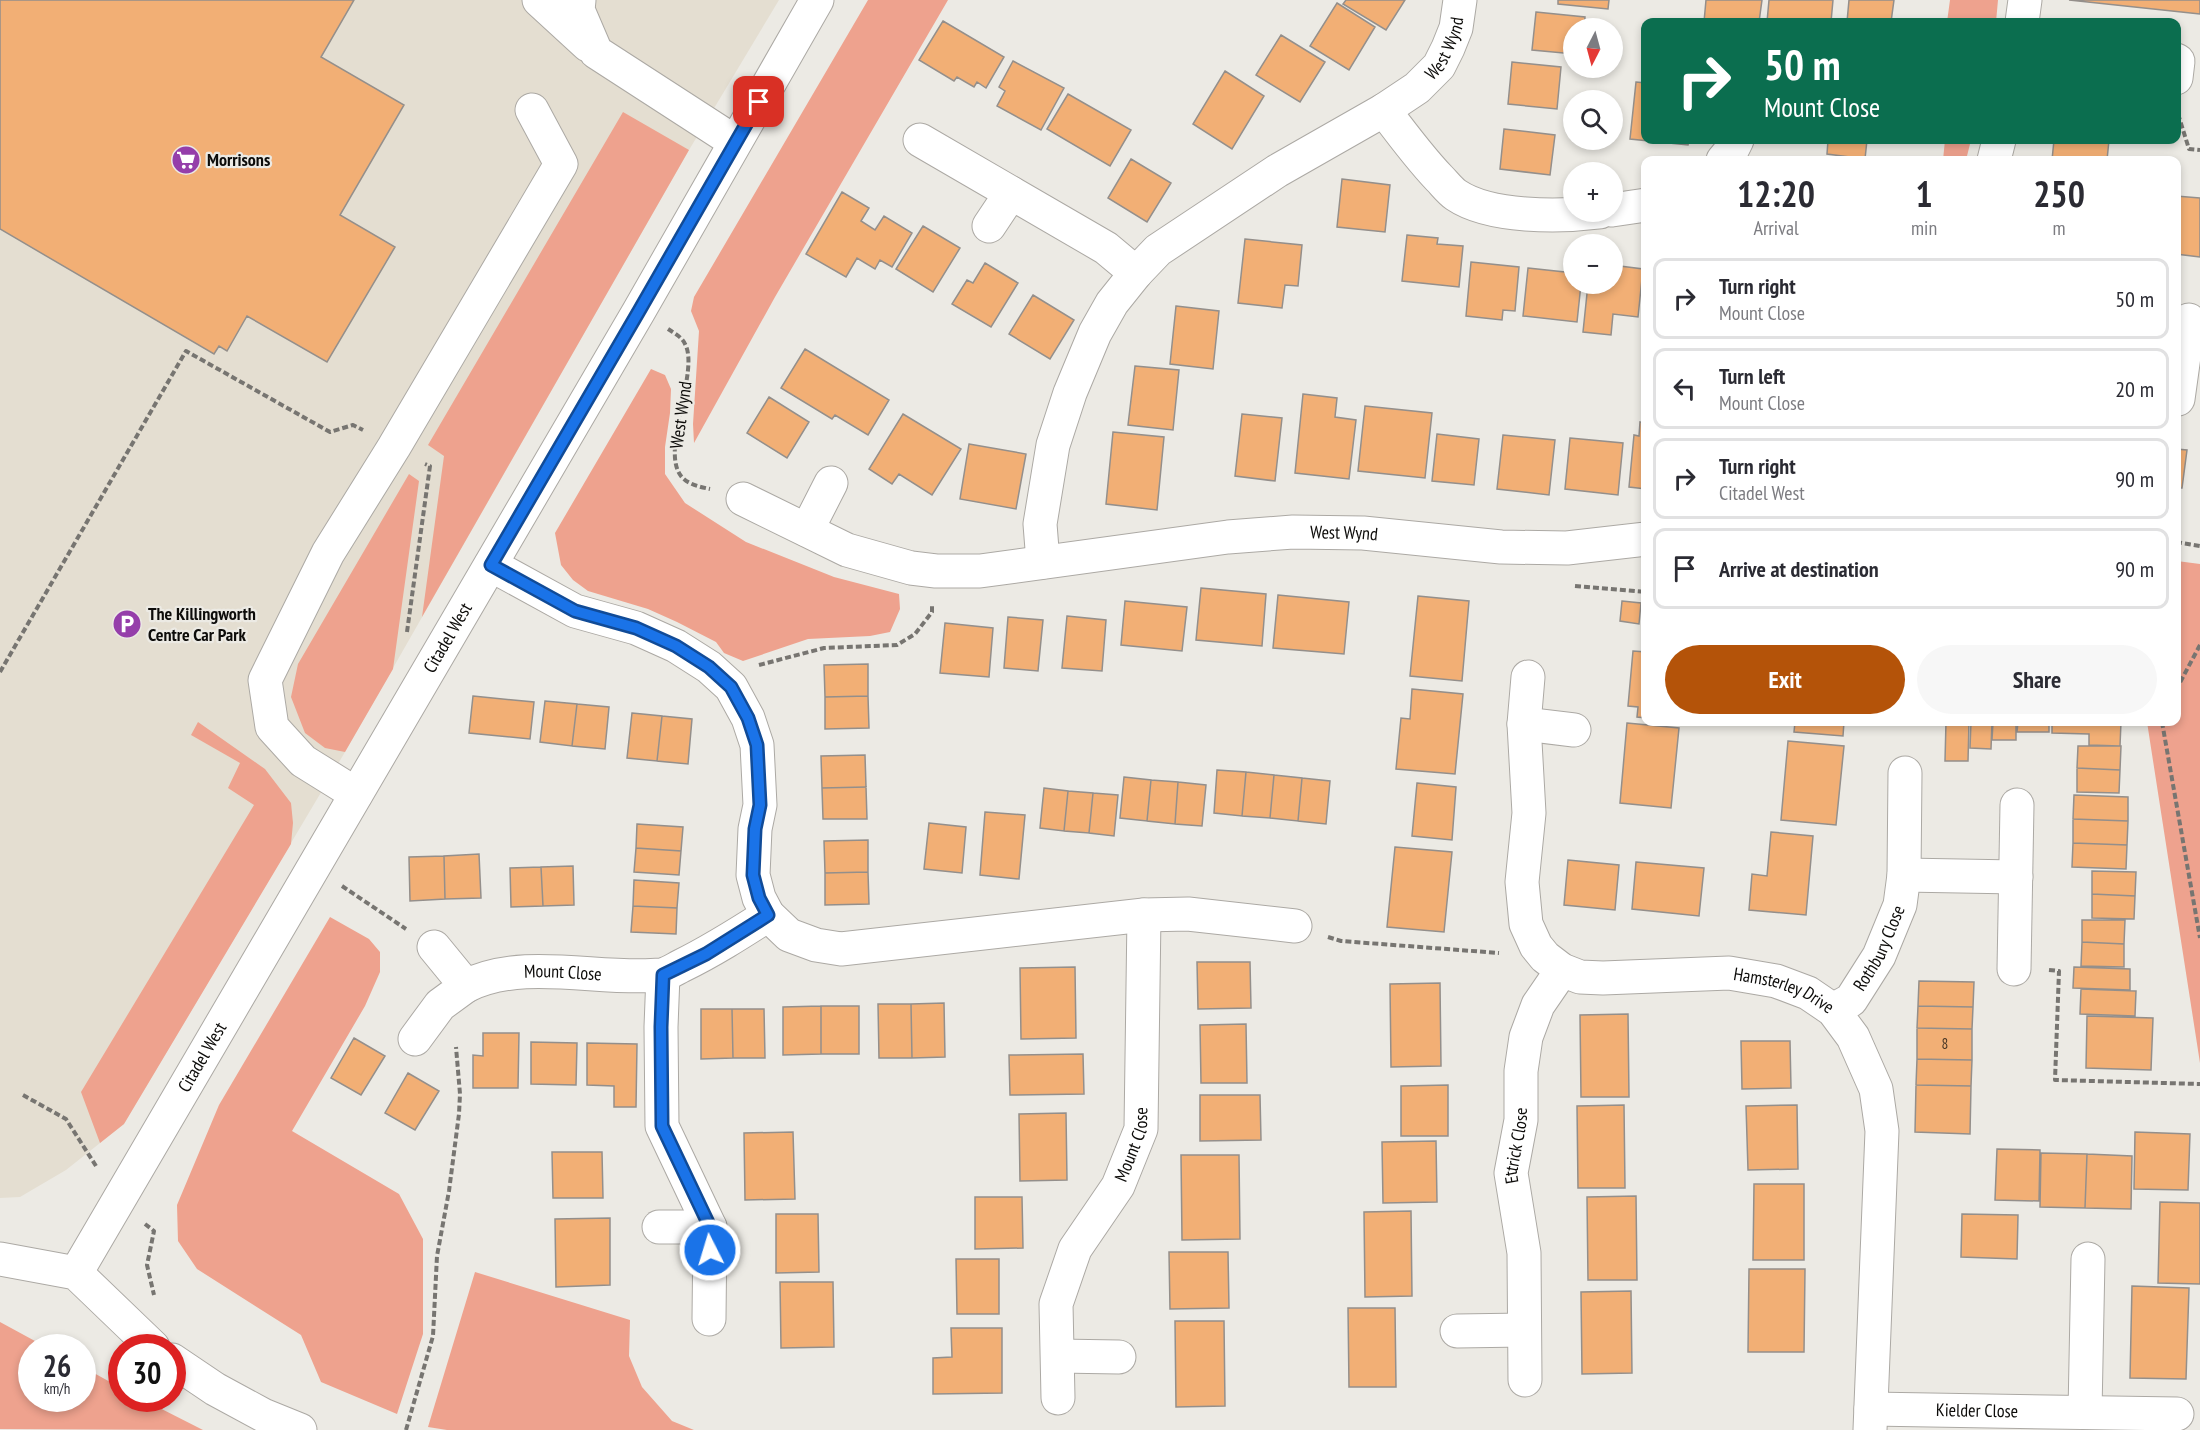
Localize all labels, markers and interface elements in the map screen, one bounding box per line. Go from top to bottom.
street label: West Wynd [1420,16,1468,85]
north arrow [1563,18,1623,78]
map controls [1563,18,1623,294]
text: 50 m [1764,37,1841,92]
icon: right [1665,42,1743,120]
pin [733,76,784,127]
icon: arrive [742,85,775,118]
button: search [1563,90,1623,150]
text: Mount Close [1764,90,1880,124]
supermarket icon: Morrisons [170,144,202,176]
place label: Morrisons [207,148,270,171]
button: + [1563,162,1623,222]
text: 12:20 [1737,170,1815,217]
text: 1 [1915,170,1933,217]
text: 250 [2033,170,2085,217]
text: Arrival [1753,215,1799,241]
text: min [1911,215,1937,241]
text: m [2053,215,2066,241]
button: − [1563,234,1623,294]
text: Turn right [1719,272,1796,300]
icon: right [1668,282,1701,315]
text: 50 m [2115,285,2154,313]
text: Mount Close [1719,300,1805,326]
text: Turn left [1719,362,1785,390]
icon: left [1668,372,1701,405]
text: 20 m [2115,375,2154,403]
street label: West Wynd [664,380,697,450]
text: Mount Close [1719,390,1805,416]
text: Turn right [1719,452,1796,480]
icon: right [1668,462,1701,495]
text: 90 m [2115,465,2154,493]
text: Citadel West [1719,480,1805,506]
street label: West Wynd [1310,520,1379,545]
icon: arrive [1668,552,1701,585]
text: Arrive at destination [1719,555,1879,583]
text: 90 m [2115,555,2154,583]
street label: Citadel West [418,598,477,677]
place label: The Killingworth Centre Car Park [148,602,256,646]
parking icon: The Killingworth Centre Car Park [111,608,143,640]
button: Exit [1665,645,1905,714]
button: Share [1917,645,2157,714]
street label: Rothbury Close [1848,902,1910,995]
street label: Mount Close [524,959,602,985]
street label: Hamsterley Drive [1732,962,1839,1018]
street label: Citadel West [172,1018,231,1096]
house number: 8 [1942,1034,1948,1053]
street label: Mount Close [1109,1107,1152,1185]
street label: Ettrick Close [1499,1107,1532,1185]
position arrow [678,1218,742,1282]
speed limit sign: 30 [108,1334,186,1412]
text: 26 [43,1346,71,1385]
text: km/h [44,1379,70,1398]
street label: Kielder Close [1936,1398,2018,1422]

